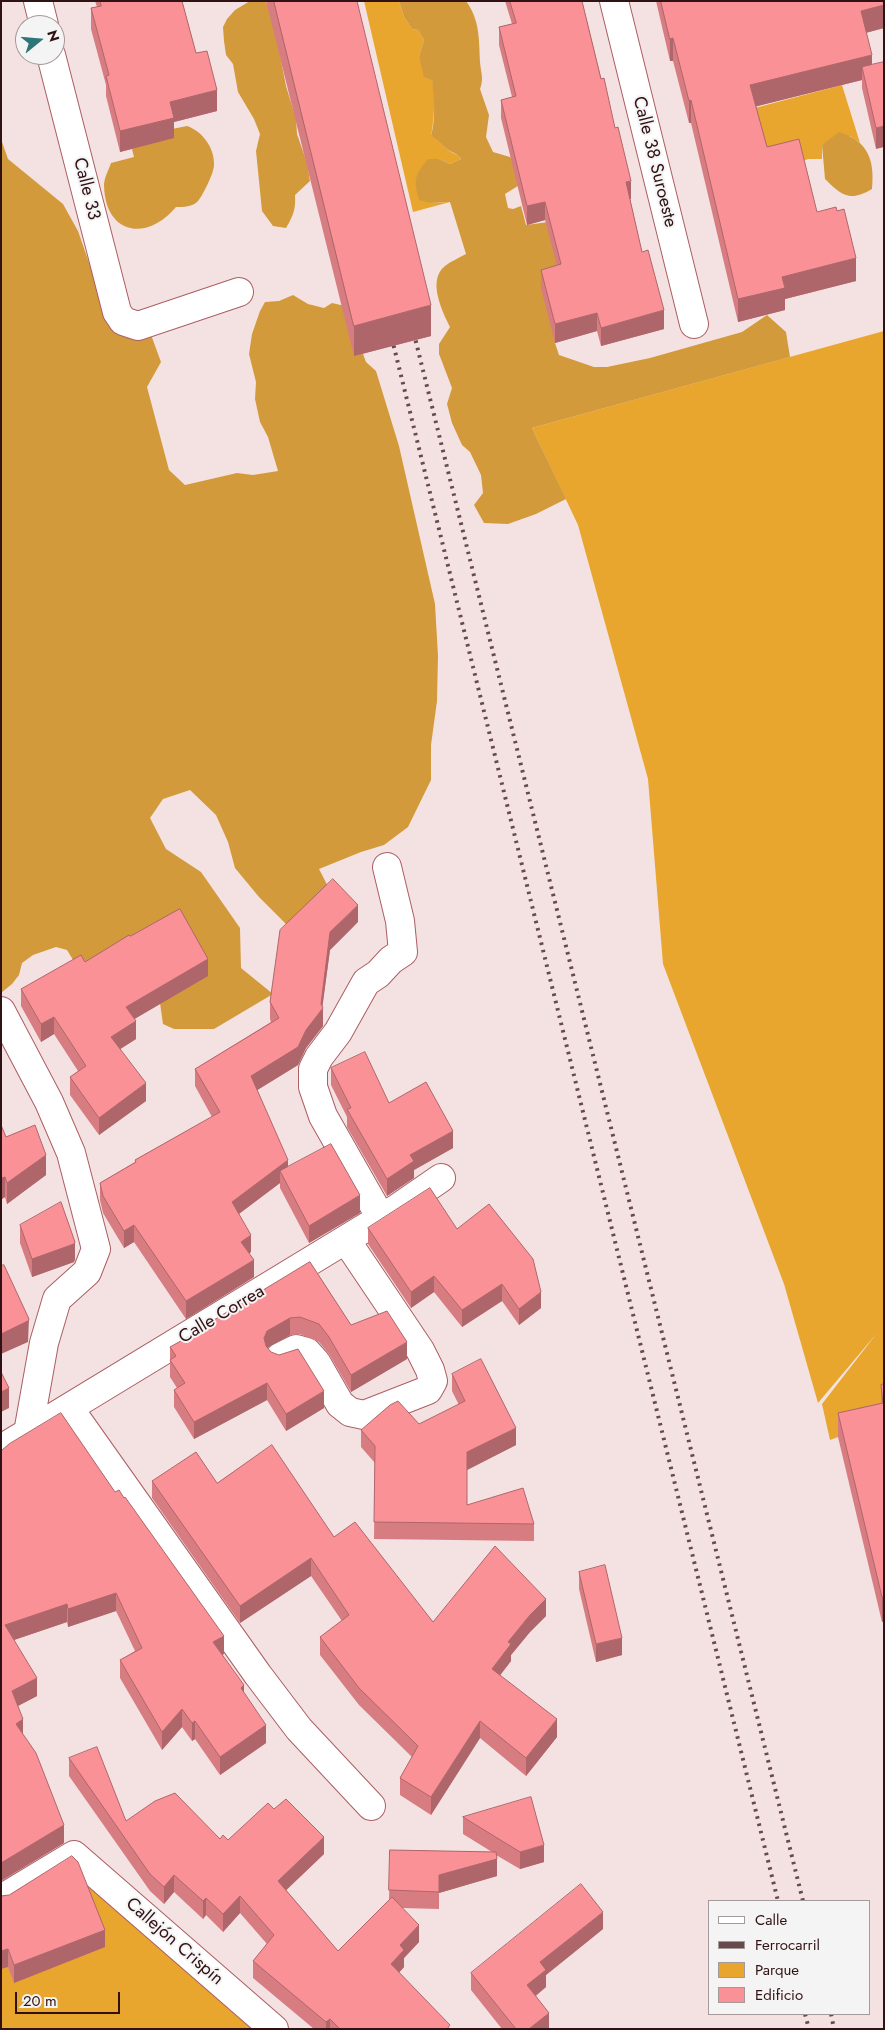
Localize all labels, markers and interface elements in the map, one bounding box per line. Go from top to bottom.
north arrow [15,15,65,65]
text: N [42,28,65,44]
street label: Calle 38 Suroeste [627,94,681,230]
street label: Calle 33 [68,156,104,222]
street label: Calle Correa [175,1281,269,1349]
street label: Callejón Crispín [121,1894,227,1990]
legend [708,1900,870,2015]
text: Calle [755,1909,787,1931]
text: Ferrocarril [755,1934,820,1956]
text: Parque [755,1959,799,1981]
scale bar [18,1982,122,2014]
text: Edificio [755,1984,803,2006]
text: 20 m [23,1990,57,2012]

